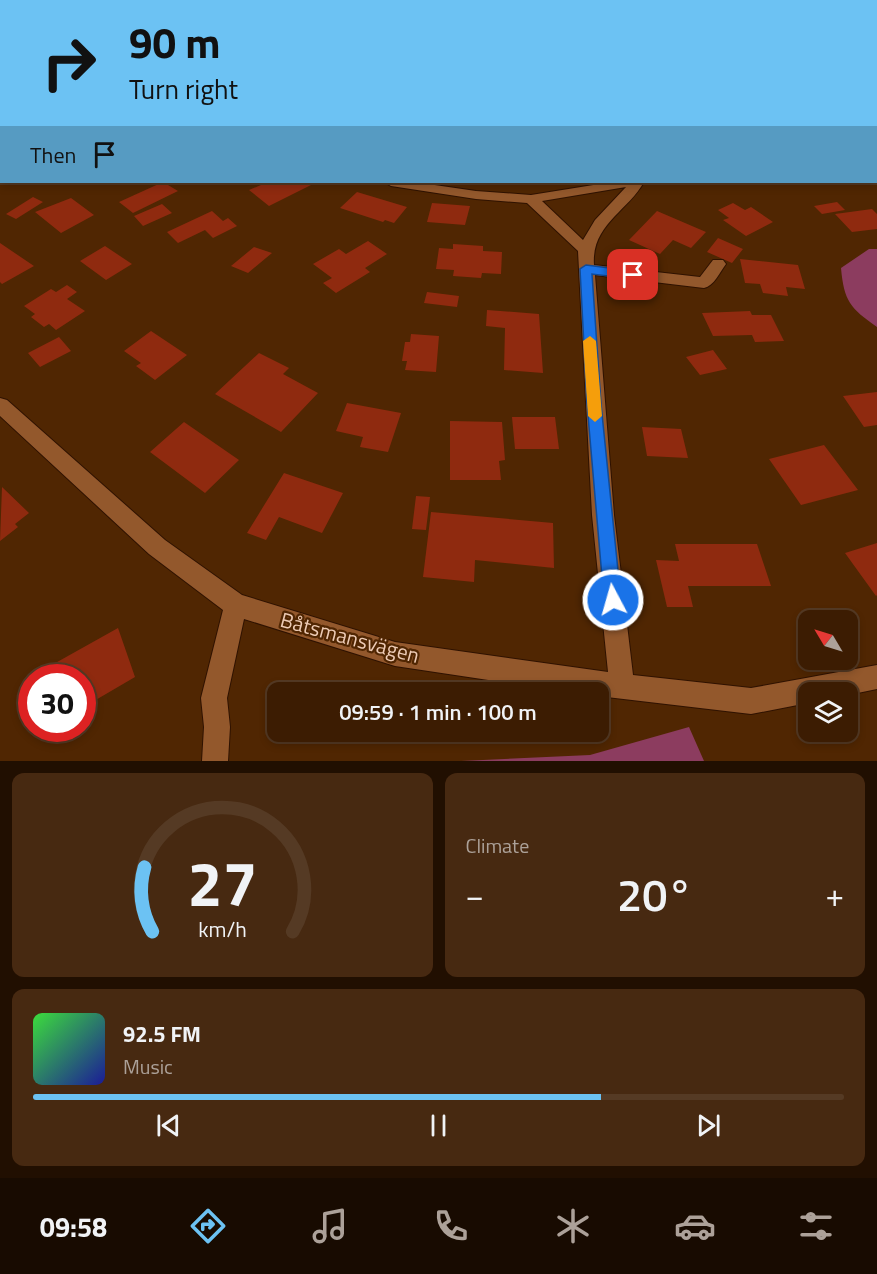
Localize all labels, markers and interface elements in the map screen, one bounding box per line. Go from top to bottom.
text: 90 m [129,10,221,74]
icon: right [30,24,108,102]
text: Turn right [129,68,238,109]
text: Then [30,138,76,172]
icon: arrive [88,138,121,171]
pin [607,249,658,300]
icon: arrive [616,258,649,291]
position arrow [581,568,645,632]
street label: Båtsmansvägen [277,603,423,671]
north arrow [798,610,858,670]
map controls [798,610,858,742]
speed limit sign: 30 [18,664,96,742]
button: layers [798,682,858,742]
text: 09:59 · 1 min · 100 m [339,695,537,729]
text: Climate [466,830,529,861]
text: 27 [187,835,257,930]
text: 20° [617,860,693,928]
text: − [466,870,484,920]
text: + [826,870,844,920]
text: km/h [198,913,247,945]
text: 92.5 FM [123,1017,201,1051]
text: Music [123,1051,173,1082]
icon: previous [152,1109,185,1142]
icon: pause [422,1109,455,1142]
icon: next [692,1109,725,1142]
icon: directions [187,1205,229,1247]
icon: music [309,1205,351,1247]
icon: phone [430,1205,472,1247]
icon: climate [552,1205,594,1247]
icon: car [674,1205,716,1247]
icon: filters [795,1205,837,1247]
text: 09:58 [40,1206,107,1247]

